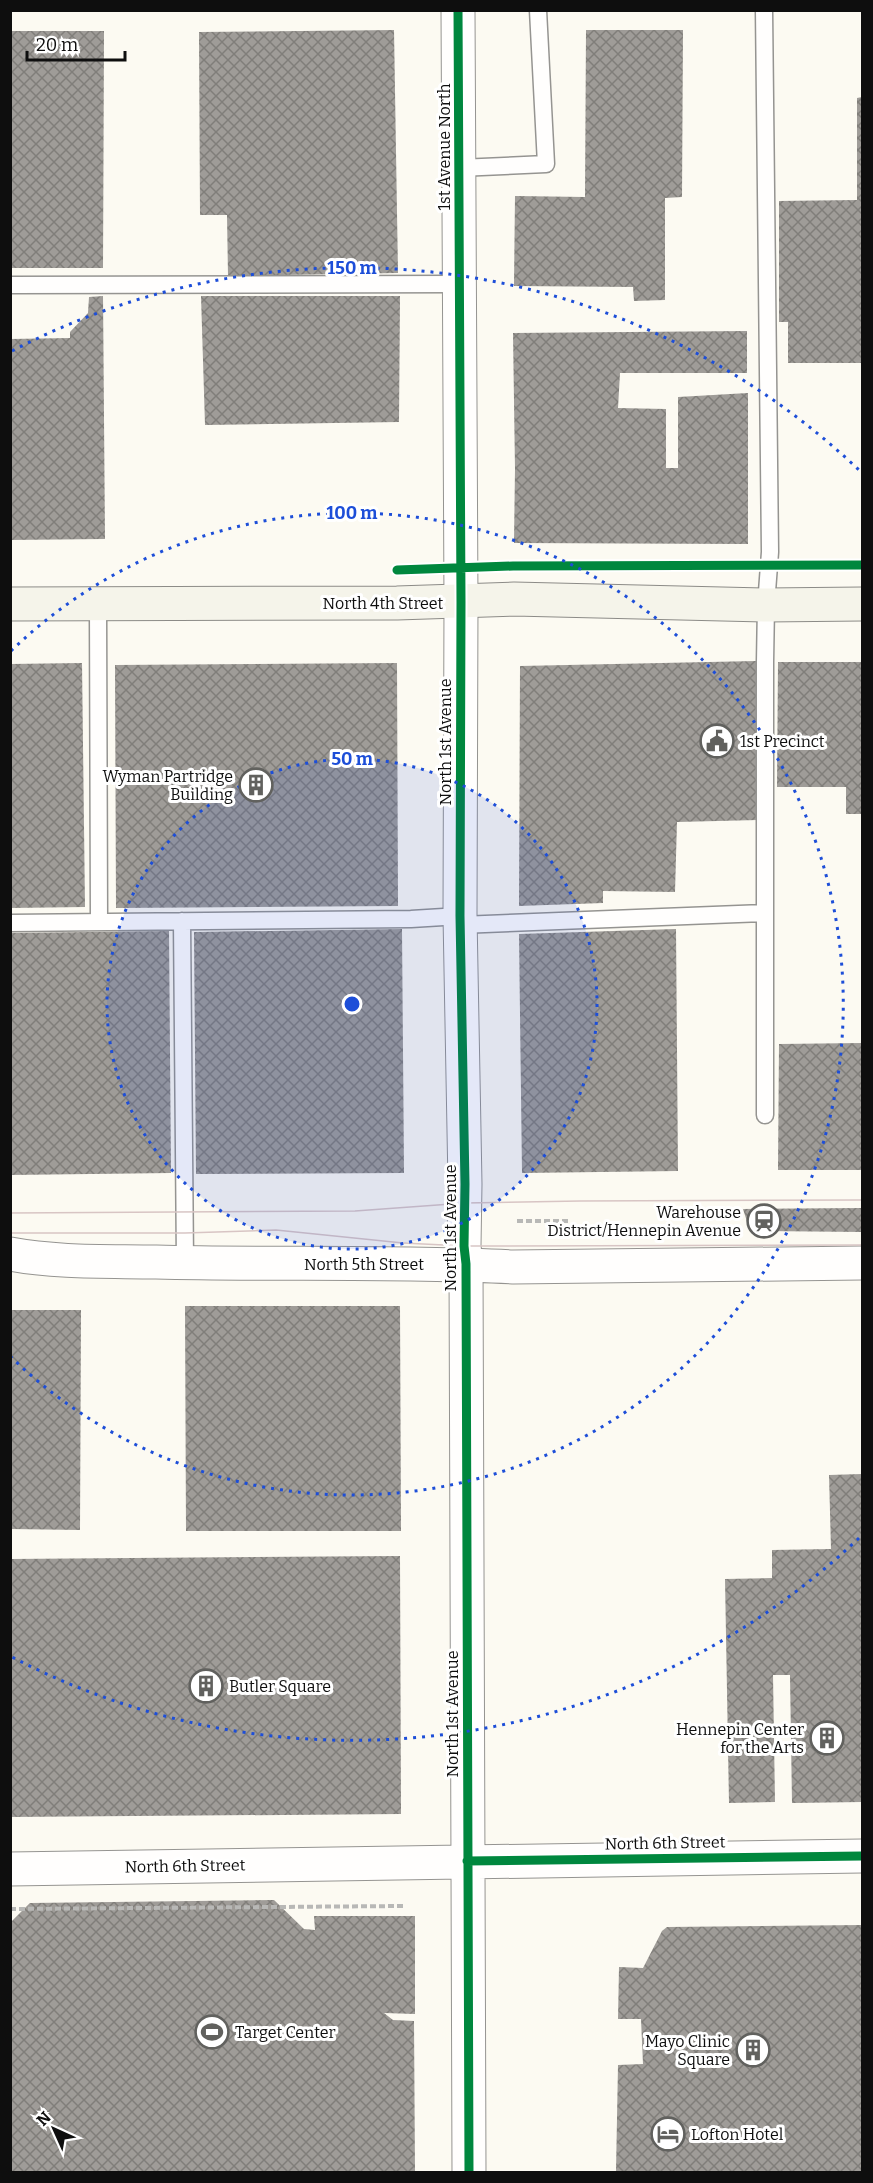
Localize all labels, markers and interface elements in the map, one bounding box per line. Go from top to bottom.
scale bar [27,24,124,62]
text: 20 m [36,34,78,56]
street label: 1st Avenue North [435,84,454,210]
text: 150 m [327,257,377,279]
text: 100 m [326,502,378,524]
street label: North 4th Street [323,594,444,613]
street label: North 1st Avenue [436,679,455,805]
public building icon: 1st Precinct [699,723,735,759]
place label: 1st Precinct [740,732,825,751]
text: 50 m [331,748,373,770]
place label: Wyman Partridge Building [103,767,233,804]
building icon: Wyman Partridge Building [238,767,274,803]
centre of rings [342,994,362,1014]
street label: North 1st Avenue [441,1165,460,1291]
place label: Warehouse District/Hennepin Avenue [547,1203,741,1240]
station icon: Warehouse District/Hennepin Avenue [746,1203,782,1239]
street label: North 5th Street [304,1255,424,1274]
street label: North 1st Avenue [443,1651,462,1777]
building icon: Butler Square [188,1668,224,1704]
place label: Butler Square [229,1677,331,1696]
place label: Hennepin Center for the Arts [676,1720,804,1757]
building icon: Hennepin Center for the Arts [809,1720,845,1756]
street label: North 6th Street [604,1832,726,1854]
street label: North 6th Street [124,1855,246,1877]
sports icon: Target Center [194,2014,230,2050]
place label: Target Center [235,2023,336,2042]
place label: Mayo Clinic Square [645,2032,730,2069]
building icon: Mayo Clinic Square [735,2032,771,2068]
north arrow [24,2099,84,2159]
text: N [33,2108,55,2130]
hotel icon: Lofton Hotel [650,2116,686,2152]
place label: Lofton Hotel [691,2125,784,2144]

